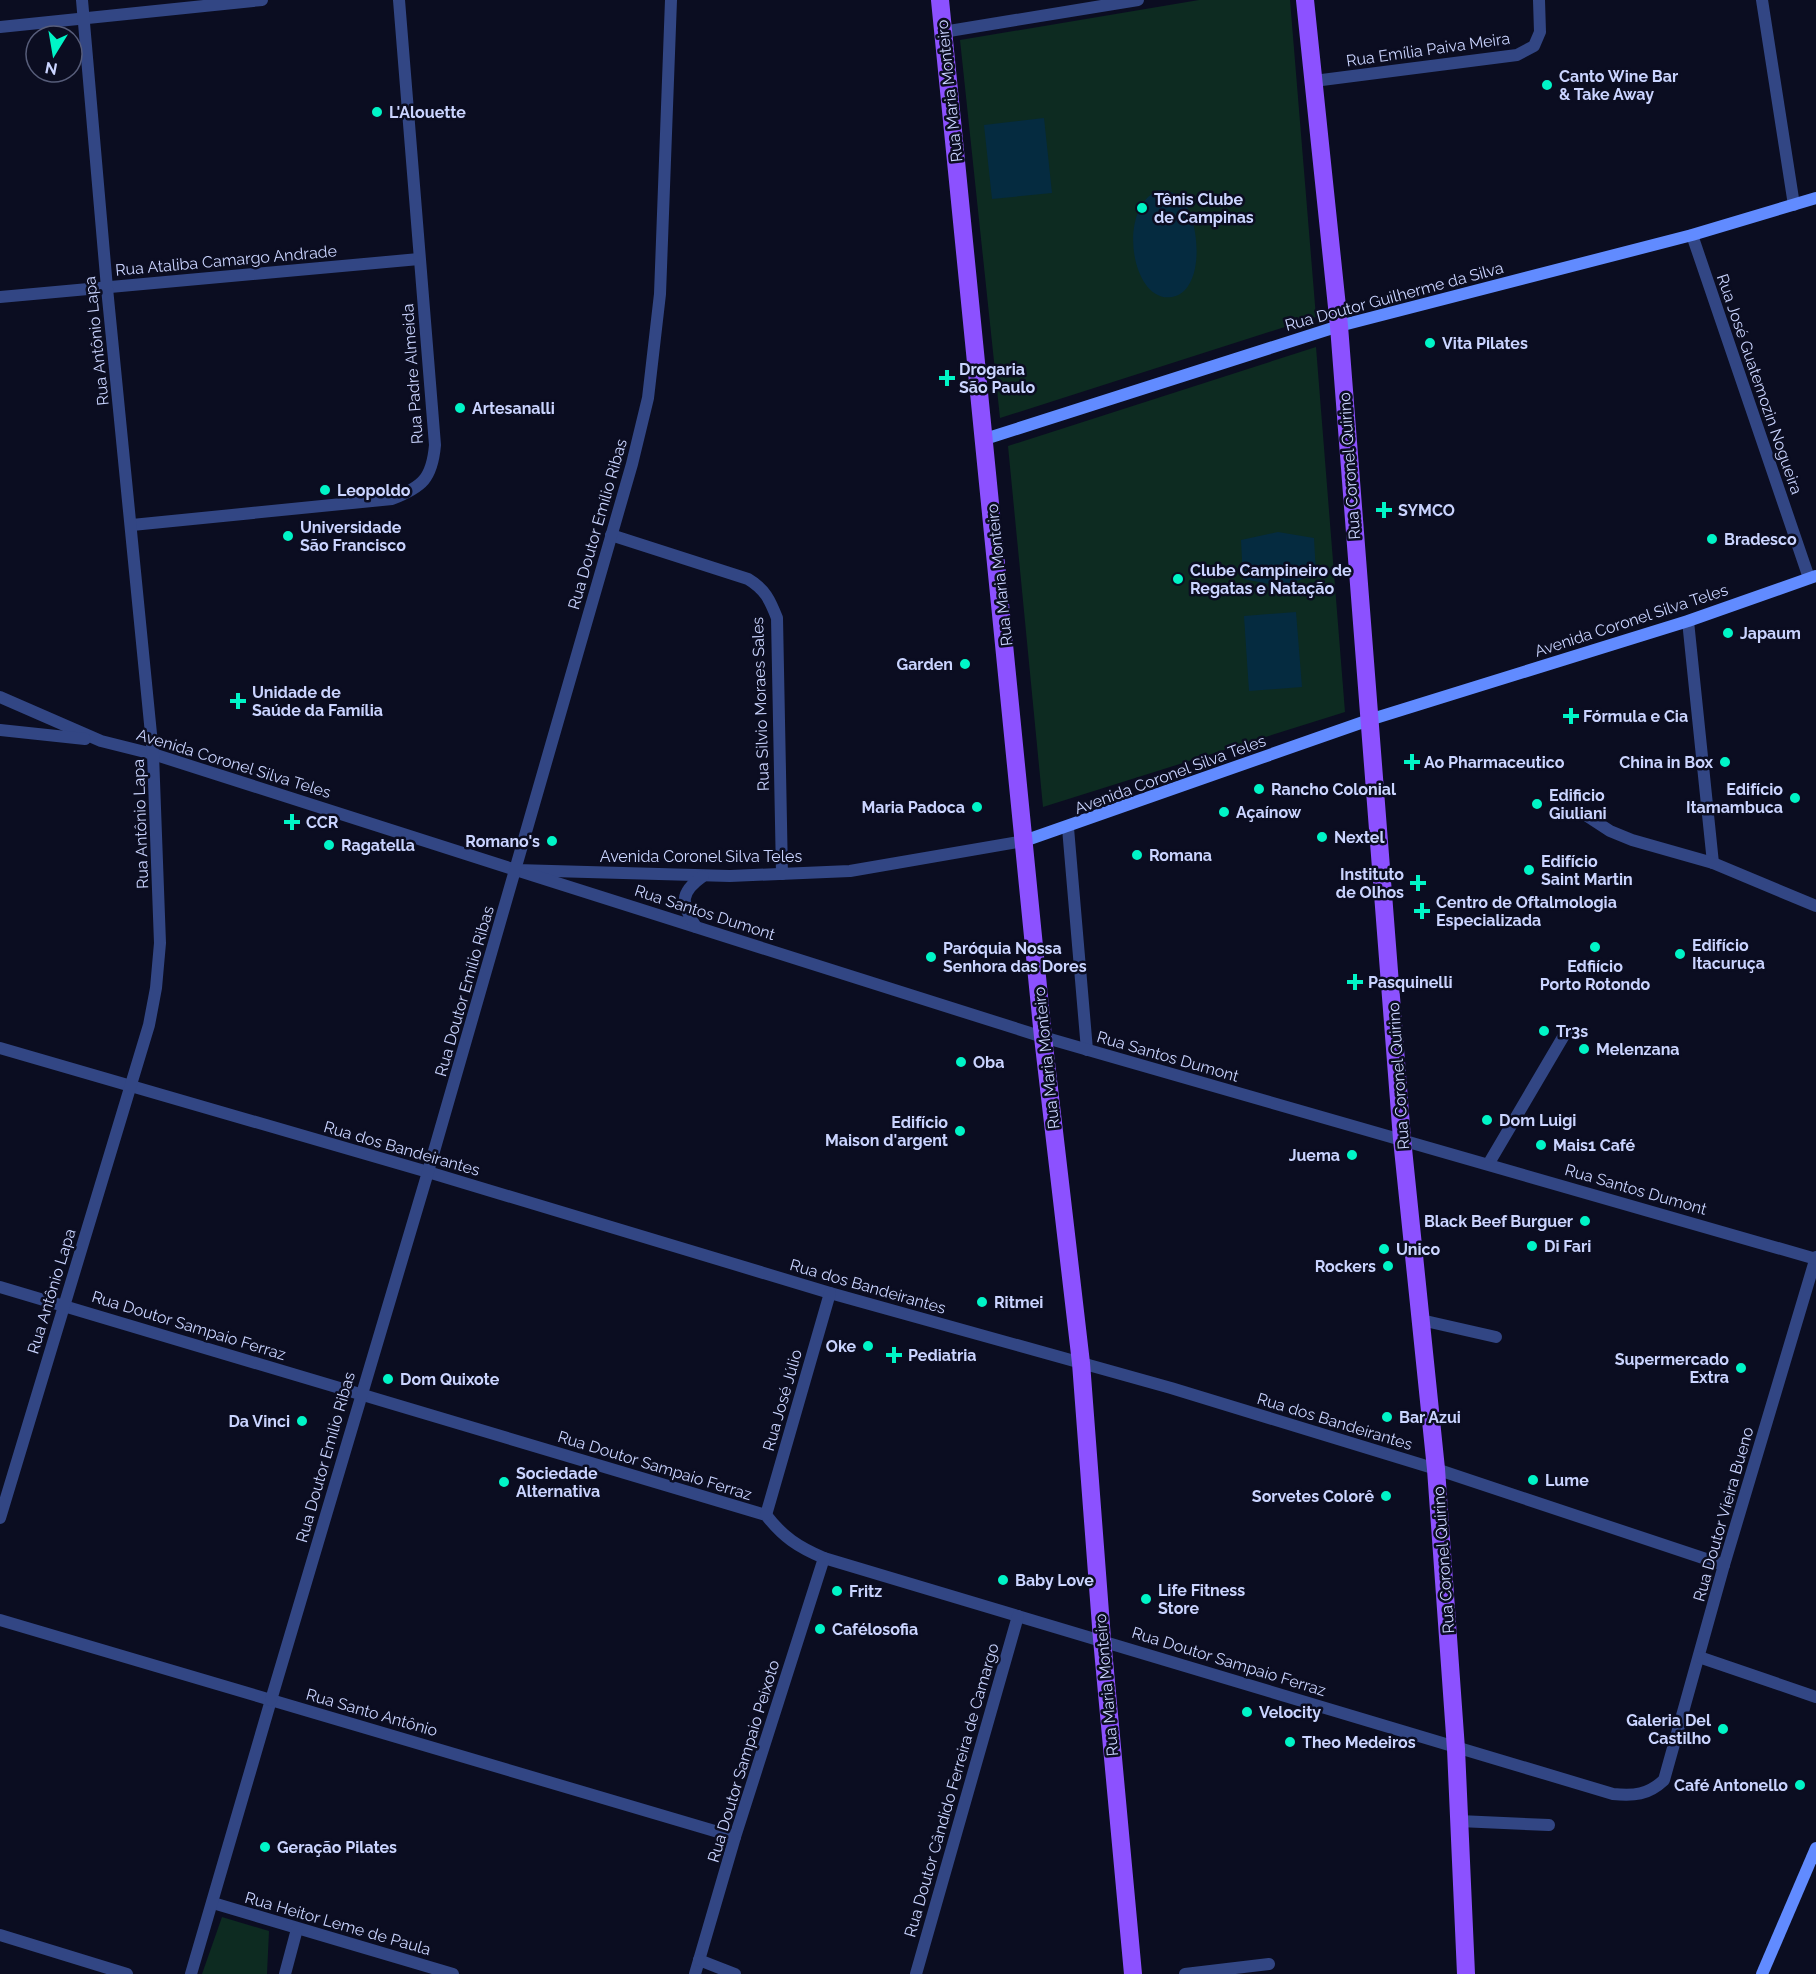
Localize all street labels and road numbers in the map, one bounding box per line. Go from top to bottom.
street label: Rua Maria Monteiro [933,19,966,163]
street label: Rua Emília Paiva Meira [1345,29,1511,70]
street label: Rua Ataliba Camargo Andrade [114,241,338,280]
street label: Rua Doutor Guilherme da Silva [1283,258,1506,335]
street label: Rua José Guatemozin Nogueira [1713,271,1806,497]
street label: Rua Antônio Lapa [80,275,113,407]
street label: Rua Padre Almeida [398,303,427,445]
street label: Rua Coronel Quirino [1335,392,1364,540]
street label: Rua Doutor Emílio Ribas [564,436,631,612]
street label: Rua Maria Monteiro [983,503,1016,647]
street label: Avenida Coronel Silva Teles [1532,580,1731,661]
street label: Rua Silvio Moraes Sales [748,616,773,791]
street label: Avenida Coronel Silva Teles [134,725,334,802]
street label: Avenida Coronel Silva Teles [1072,731,1269,818]
street label: Rua Antônio Lapa [129,759,152,889]
street label: Avenida Coronel Silva Teles [600,847,802,866]
street label: Rua Santos Dumont [632,881,778,944]
street label: Rua Doutor Emílio Ribas [431,903,498,1079]
street label: Rua Maria Monteiro [1030,986,1063,1130]
street label: Rua Coronel Quirino [1384,1002,1413,1150]
street label: Rua Santos Dumont [1095,1027,1242,1086]
street label: Rua dos Bandeirantes [322,1117,482,1180]
street label: Rua Santos Dumont [1563,1160,1710,1219]
street label: Rua Antônio Lapa [23,1226,80,1356]
street label: Rua dos Bandeirantes [788,1255,948,1318]
street label: Rua Doutor Sampaio Ferraz [89,1287,288,1364]
street label: Rua José Júlio [759,1347,806,1453]
street label: Rua Doutor Emílio Ribas [292,1369,359,1545]
street label: Rua dos Bandeirantes [1255,1389,1415,1454]
street label: Rua Doutor Vieira Bueno [1689,1425,1758,1604]
street label: Rua Doutor Sampaio Ferraz [555,1427,754,1504]
street label: Rua Coronel Quirino [1429,1486,1458,1634]
street label: Rua Maria Monteiro [1091,1613,1122,1757]
street label: Rua Doutor Sampaio Ferraz [1129,1623,1328,1700]
street label: Rua Doutor Cândido Ferreira de Camargo [900,1641,1003,1939]
street label: Rua Doutor Sampaio Peixoto [704,1658,783,1865]
street label: Rua Santo Antônio [304,1685,440,1740]
street label: Rua Heitor Leme de Paula [243,1888,433,1959]

